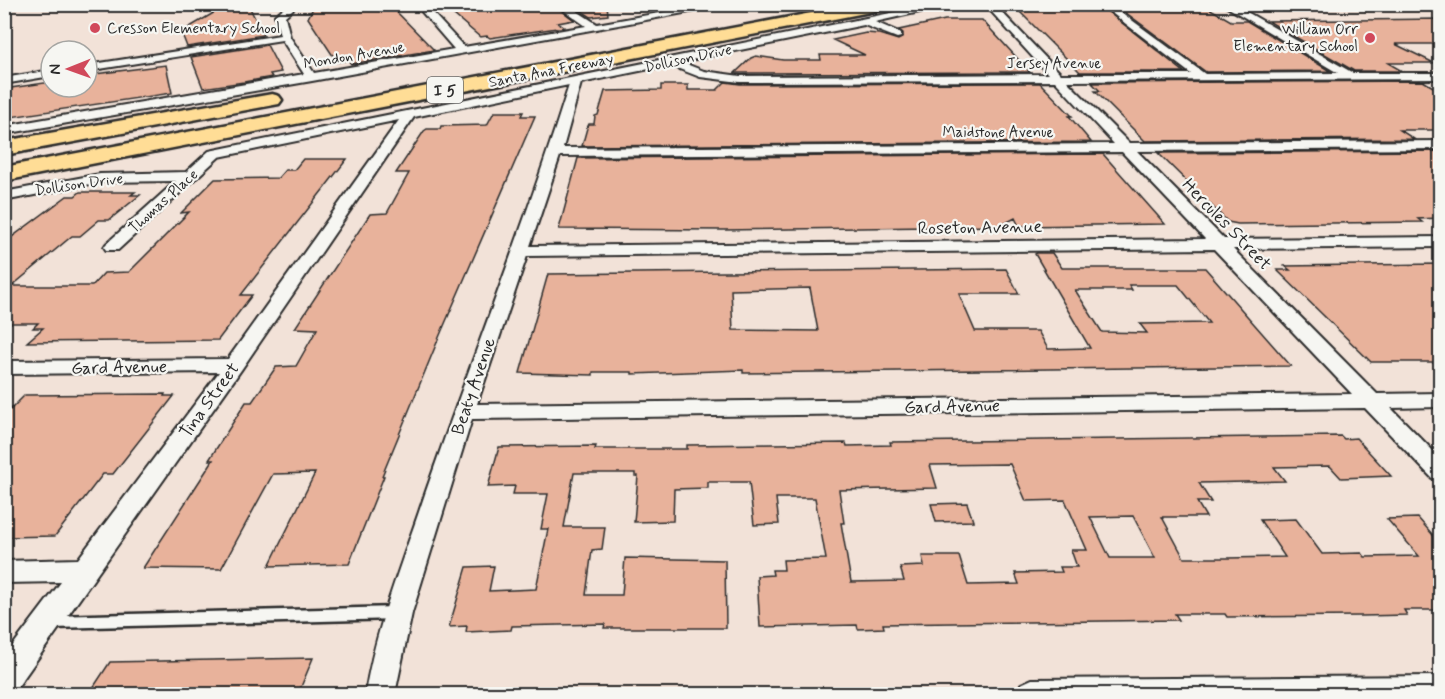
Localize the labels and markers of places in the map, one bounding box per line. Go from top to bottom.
place label: Cresson Elementary School [107,19,280,39]
place label: William Orr Elementary School [1233,20,1358,57]
marker: Cresson Elementary School [88,21,102,35]
marker: William Orr Elementary School [1363,31,1377,45]

